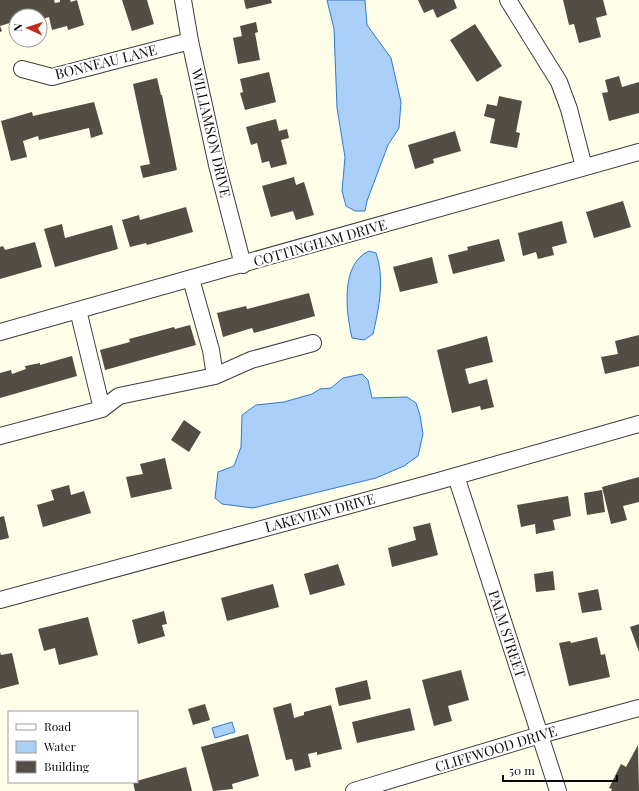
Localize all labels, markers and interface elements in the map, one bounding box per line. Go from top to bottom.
north arrow [8,8,48,48]
text: N [10,23,25,32]
street label: BONNEAU LANE [53,40,159,83]
street label: WILLIAMSON DRIVE [187,66,236,199]
street label: COTTINGHAM DRIVE [251,214,389,271]
street label: LAKEVIEW DRIVE [263,489,377,536]
street label: PALM STREET [484,588,531,680]
legend [8,711,138,783]
text: Road [44,718,71,734]
street label: CLIFFWOOD DRIVE [433,721,559,776]
text: Water [43,738,77,754]
scale bar [503,757,617,783]
text: Building [44,758,90,774]
text: 50 m [509,762,535,778]

